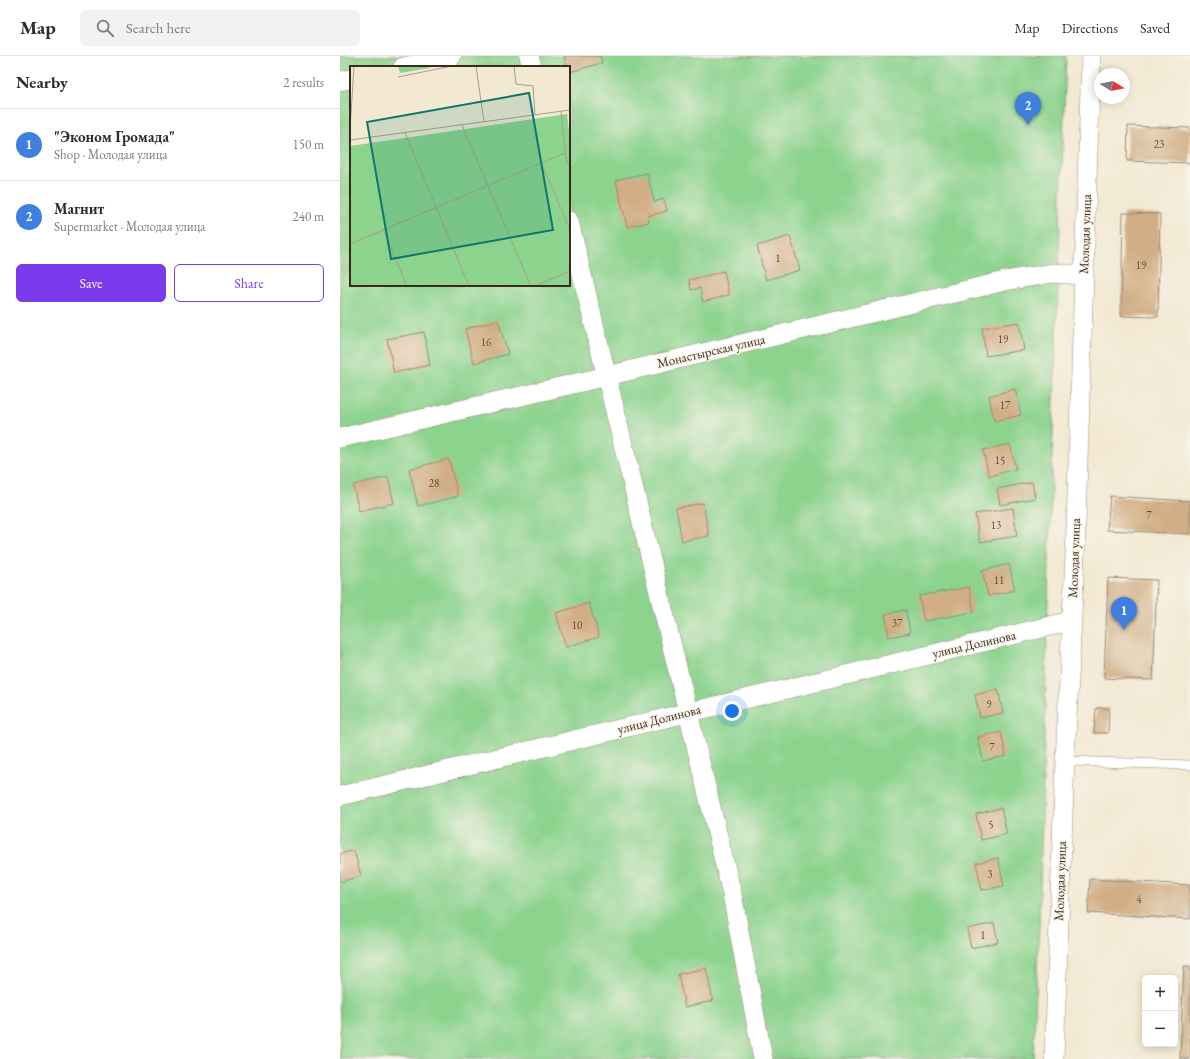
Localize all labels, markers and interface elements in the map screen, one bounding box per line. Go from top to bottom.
search box [80,10,360,46]
text: Map [20,15,56,40]
icon: search [94,17,116,39]
text: Search here [126,18,191,37]
text: Map [1014,19,1040,37]
text: Directions [1062,19,1118,37]
text: Saved [1140,19,1170,37]
inset map [350,66,570,286]
north arrow [1094,68,1130,104]
text: Nearby [16,71,68,93]
text: 2 results [283,74,324,91]
pin: 2 [1015,92,1041,125]
text: "Эконом Громада" [54,127,175,146]
text: 1 [26,136,32,153]
text: 150 m [293,136,324,153]
house number: 23 [1154,137,1164,151]
text: Shop · Молодая улица [54,146,168,163]
street label: Молодая улица [1075,193,1095,274]
text: Магнит [54,199,104,218]
text: 2 [26,208,32,225]
text: 240 m [293,208,324,225]
text: Supermarket · Молодая улица [54,218,206,235]
house number: 1 [775,251,781,265]
house number: 19 [1136,258,1147,272]
button: Save [16,264,166,302]
button: Share [174,264,324,302]
street label: Монастырская улица [655,330,767,372]
house number: 19 [998,332,1009,346]
house number: 16 [481,335,492,349]
house number: 17 [1000,398,1011,412]
house number: 15 [995,453,1005,467]
house number: 28 [429,476,439,490]
house number: 7 [1146,508,1152,522]
street label: Молодая улица [1064,517,1084,598]
house number: 13 [991,518,1001,532]
house number: 11 [994,573,1004,587]
pin: 1 [1111,597,1137,630]
house number: 37 [892,616,903,630]
house number: 10 [572,618,582,632]
street label: улица Долинова [931,626,1018,662]
house number: 9 [986,697,992,711]
street label: улица Долинова [616,700,703,738]
your location [722,701,742,721]
house number: 7 [989,740,995,754]
house number: 5 [988,817,994,831]
street label: Молодая улица [1050,840,1070,921]
house number: 3 [987,867,993,881]
house number: 4 [1136,892,1142,906]
house number: 1 [980,928,986,942]
map controls [1142,975,1178,1047]
button: + [1142,975,1178,1011]
button: − [1142,1011,1178,1047]

